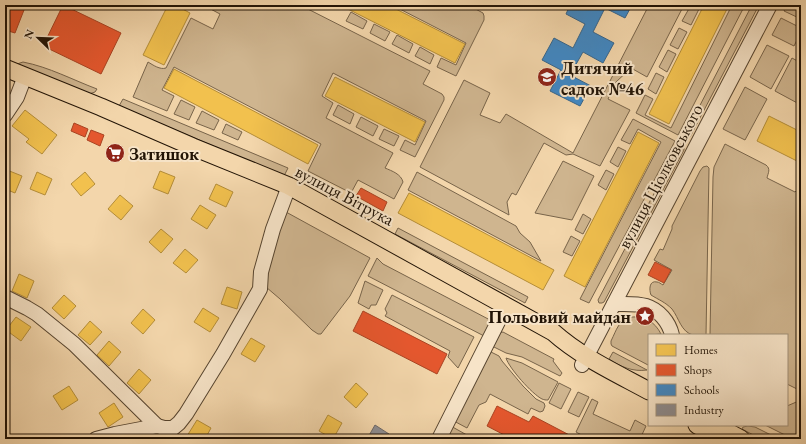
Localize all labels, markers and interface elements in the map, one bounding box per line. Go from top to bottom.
north arrow [18,18,58,58]
text: N [21,27,37,41]
place label: Дитячий садок №46 [561,56,645,100]
school or university icon: Дитячий садок №46 [536,66,558,88]
street label: вулиця Ціолковського [612,100,708,252]
supermarket icon: Затишок [104,142,126,164]
place label: Затишок [129,142,199,165]
street label: вулиця Вітрука [292,159,399,231]
place label: Польовий майдан [488,305,632,328]
place icon: Польовий майдан [634,305,656,327]
legend [648,334,788,426]
text: Homes [684,342,718,358]
text: Shops [684,362,712,378]
text: Schools [684,382,719,398]
text: Industry [684,402,724,418]

